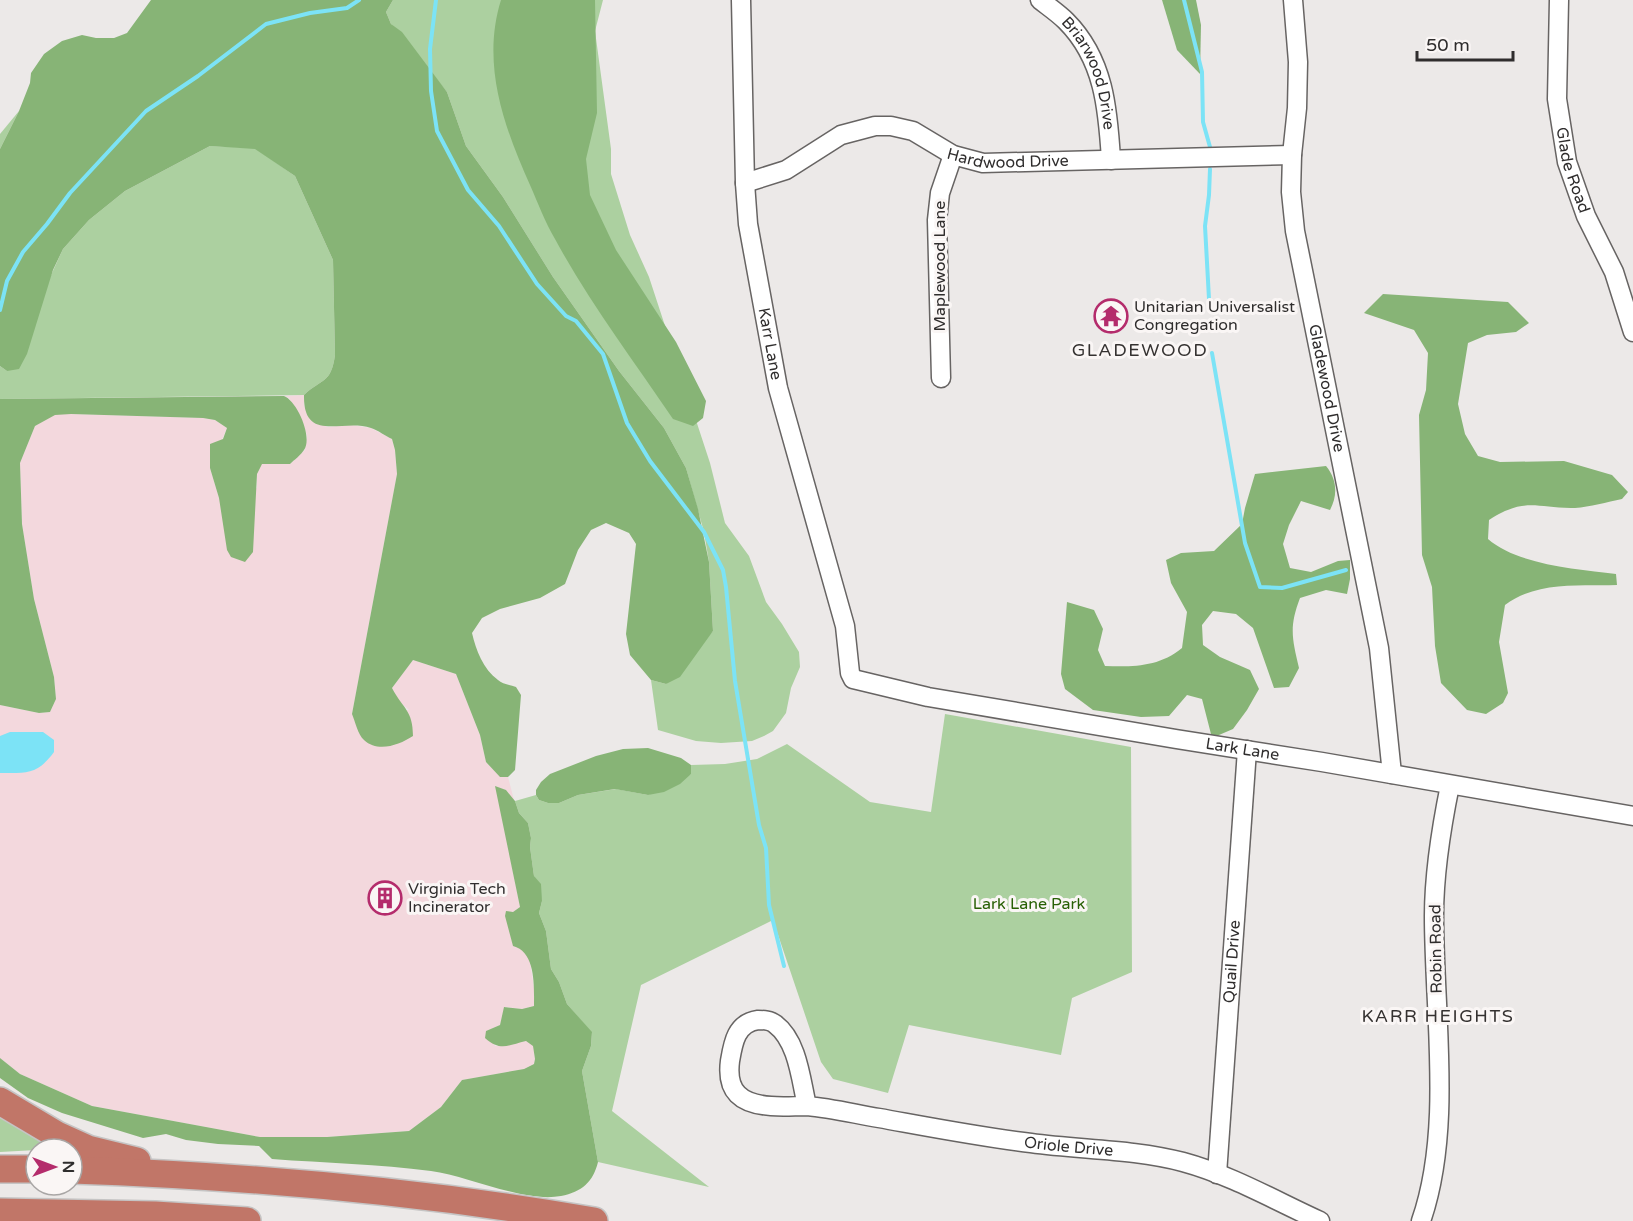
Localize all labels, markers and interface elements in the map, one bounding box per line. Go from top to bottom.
street label: Briarwood Drive [1057,12,1119,131]
scale bar [1417,24,1513,62]
text: 50 m [1426,34,1470,56]
street label: Glade Road [1552,126,1594,216]
street label: Hardwood Drive [945,144,1069,173]
street label: Maplewood Lane [930,201,950,331]
place label: Unitarian Universalist Congregation [1134,297,1295,335]
temple icon: Unitarian Universalist Congregation [1093,298,1129,334]
street label: Karr Lane [754,306,786,382]
street label: Gladewood Drive [1304,322,1349,454]
district label: GLADEWOOD [1072,339,1208,361]
street label: Lark Lane [1204,734,1281,765]
place label: Virginia Tech Incinerator [408,879,506,917]
building icon: Virginia Tech Incinerator [367,880,403,916]
park label: Lark Lane Park [973,894,1086,914]
street label: Robin Road [1425,904,1447,994]
street label: Quail Drive [1219,919,1245,1004]
district label: KARR HEIGHTS [1362,1005,1514,1027]
street label: Oriole Drive [1023,1132,1114,1161]
north arrow [24,1137,84,1197]
text: N [58,1161,78,1173]

